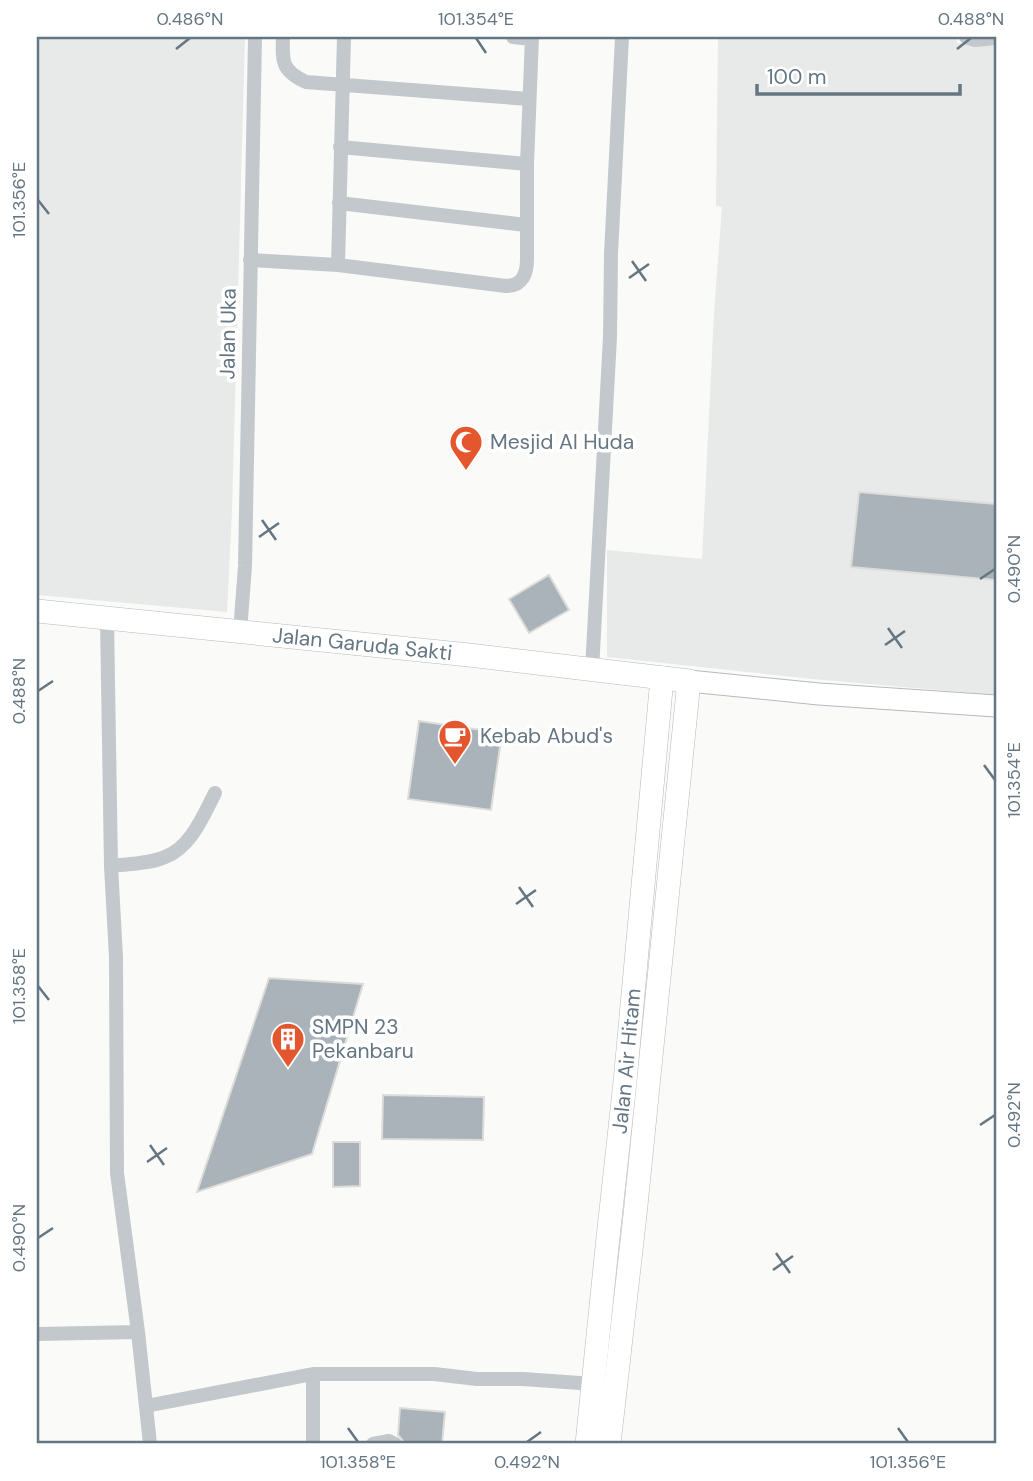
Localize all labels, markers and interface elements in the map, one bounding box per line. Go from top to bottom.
text: 0.486°N [157,7,223,31]
text: 101.354°E [438,7,514,31]
text: 0.488°N [938,7,1004,31]
scale bar [757,52,960,96]
text: 100 m [767,63,827,91]
text: 101.356°E [7,162,31,238]
street label: Jalan Uka [213,288,243,380]
mosque icon: Mesjid Al Huda [447,423,485,472]
place label: Mesjid Al Huda [490,428,634,456]
text: 0.490°N [1002,535,1026,603]
street label: Jalan Garuda Sakti [271,621,454,667]
text: 0.488°N [7,658,31,724]
cafe icon: Kebab Abud's [436,717,474,766]
place label: Kebab Abud's [480,722,613,750]
text: 101.354°E [1002,742,1026,818]
text: 101.358°E [7,948,31,1024]
street label: Jalan Air Hitam [605,987,648,1135]
place label: SMPN 23 Pekanbaru [312,1013,414,1065]
building icon: SMPN 23 Pekanbaru [269,1020,307,1069]
text: 0.492°N [1002,1082,1026,1148]
text: 0.490°N [7,1204,31,1272]
text: 101.358°E [320,1450,396,1474]
text: 0.492°N [494,1450,560,1474]
text: 101.356°E [870,1450,946,1474]

